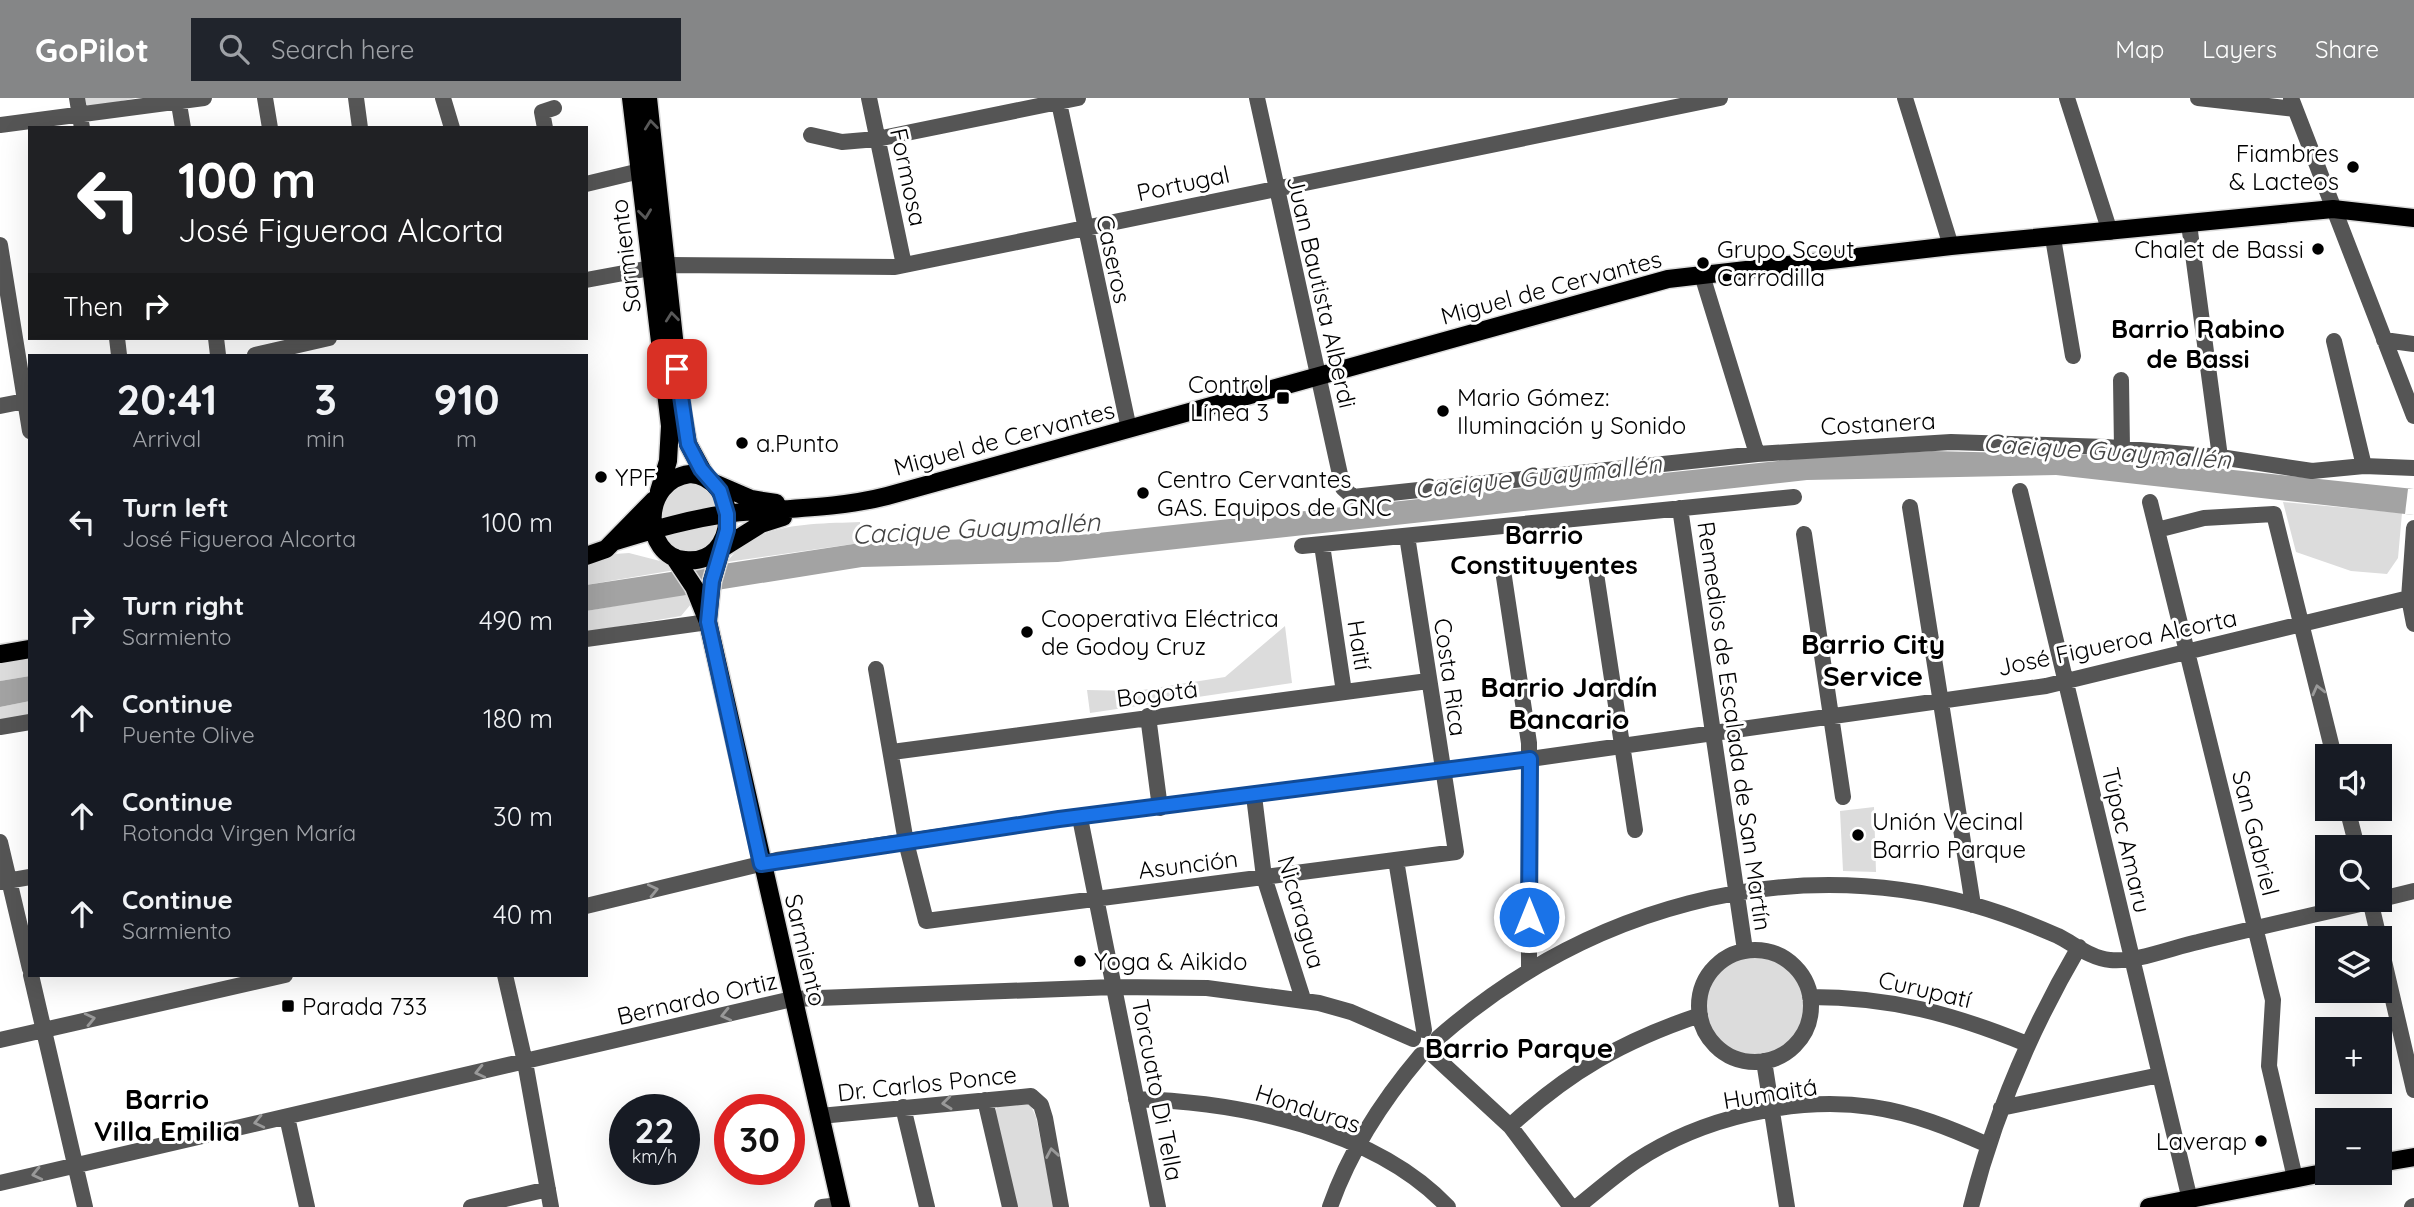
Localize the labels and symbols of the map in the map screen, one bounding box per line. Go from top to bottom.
one-way arrow [644,119,659,130]
street label: Formosa [884,125,934,229]
place label: Fiambres & Lacteos [2229,138,2339,196]
street label: Portugal [1134,159,1232,207]
marker: Fiambres & Lacteos [2345,159,2361,175]
street label: Juan Bautista Alberdi [1281,173,1363,411]
street label: Sarmiento [603,197,647,315]
one-way arrow [637,209,652,220]
street label: Caseros [1090,212,1138,306]
place label: Grupo Scout Carrodilla [1717,234,1854,292]
place label: Chalet de Bassi [2134,234,2304,264]
marker: Chalet de Bassi [2310,241,2326,257]
street label: Miguel de Cervantes [1437,243,1665,331]
marker: Grupo Scout Carrodilla [1695,255,1711,271]
one-way arrow [665,311,680,322]
district label: Barrio Rabino de Bassi [2111,312,2285,375]
pin [647,339,707,399]
place label: Control Línea 3 [1188,369,1269,427]
place label: Mario Gómez: Iluminación y Sonido [1457,382,1686,440]
marker: Control Línea 3 [1275,390,1291,406]
street label: Miguel de Cervantes [890,394,1118,482]
marker: Mario Gómez: Iluminación y Sonido [1435,403,1451,419]
street label: Costanera [1820,405,1936,441]
water label: Cacique Guaymallén [1982,426,2233,476]
place label: a.Punto [756,428,839,458]
marker: a.Punto [734,435,750,451]
water label: Cacique Guaymallén [1413,447,1664,505]
place label: YPF [615,462,656,492]
place label: Centro Cervantes GAS. Equipos de GNC [1157,464,1392,522]
marker: YPF [593,469,609,485]
marker: Centro Cervantes GAS. Equipos de GNC [1135,485,1151,501]
water label: Cacique Guaymallén [851,505,1102,551]
district label: Barrio Constituyentes [1450,518,1638,581]
street label: Remedios de Escalada de San Martín [1691,519,1779,933]
street label: José Figueroa Alcorta [1994,602,2240,682]
place label: Cooperativa Eléctrica de Godoy Cruz [1041,603,1279,661]
street label: Costa Rica [1428,616,1474,738]
street label: Haití [1341,618,1379,673]
marker: Cooperativa Eléctrica de Godoy Cruz [1019,624,1035,640]
district label: Barrio City Service [1801,626,1945,693]
district label: Barrio Jardín Bancario [1480,669,1658,736]
street label: Bogotá [1115,673,1199,713]
one-way arrow [2312,684,2326,696]
street label: Túpac Amaru [2096,764,2158,916]
street label: San Gabriel [2226,767,2286,899]
place label: Unión Vecinal Barrio Parque [1872,806,2026,864]
marker: Unión Vecinal Barrio Parque [1850,827,1866,843]
street label: Asunción [1136,843,1240,885]
street label: Nicaragua [1272,852,1332,972]
position arrow [1492,880,1566,954]
one-way arrow [647,884,659,899]
street label: Sarmiento [779,891,833,1009]
place label: Yoga & Aikido [1094,946,1247,976]
marker: Yoga & Aikido [1072,953,1088,969]
street label: Curupatí [1876,964,1975,1014]
street label: Bernardo Ortiz [614,965,780,1031]
place label: Parada 733 [302,991,427,1021]
street label: Torcuato Di Tella [1126,997,1190,1183]
marker: Parada 733 [280,998,296,1014]
one-way arrow [720,1007,732,1021]
one-way arrow [84,1013,96,1027]
district label: Barrio Parque [1425,1030,1613,1065]
street label: Dr. Carlos Ponce [836,1059,1018,1107]
one-way arrow [475,1064,487,1078]
street label: Humaitá [1721,1071,1819,1115]
street label: Honduras [1252,1077,1364,1139]
district label: Barrio Villa Emilia [94,1081,240,1148]
speed limit sign: 30 [714,1094,805,1185]
one-way arrow [941,1095,952,1110]
one-way arrow [253,1114,265,1129]
place label: Laverap [2156,1126,2247,1156]
marker: Laverap [2253,1133,2269,1149]
one-way arrow [1045,1147,1060,1159]
one-way arrow [31,1166,43,1180]

